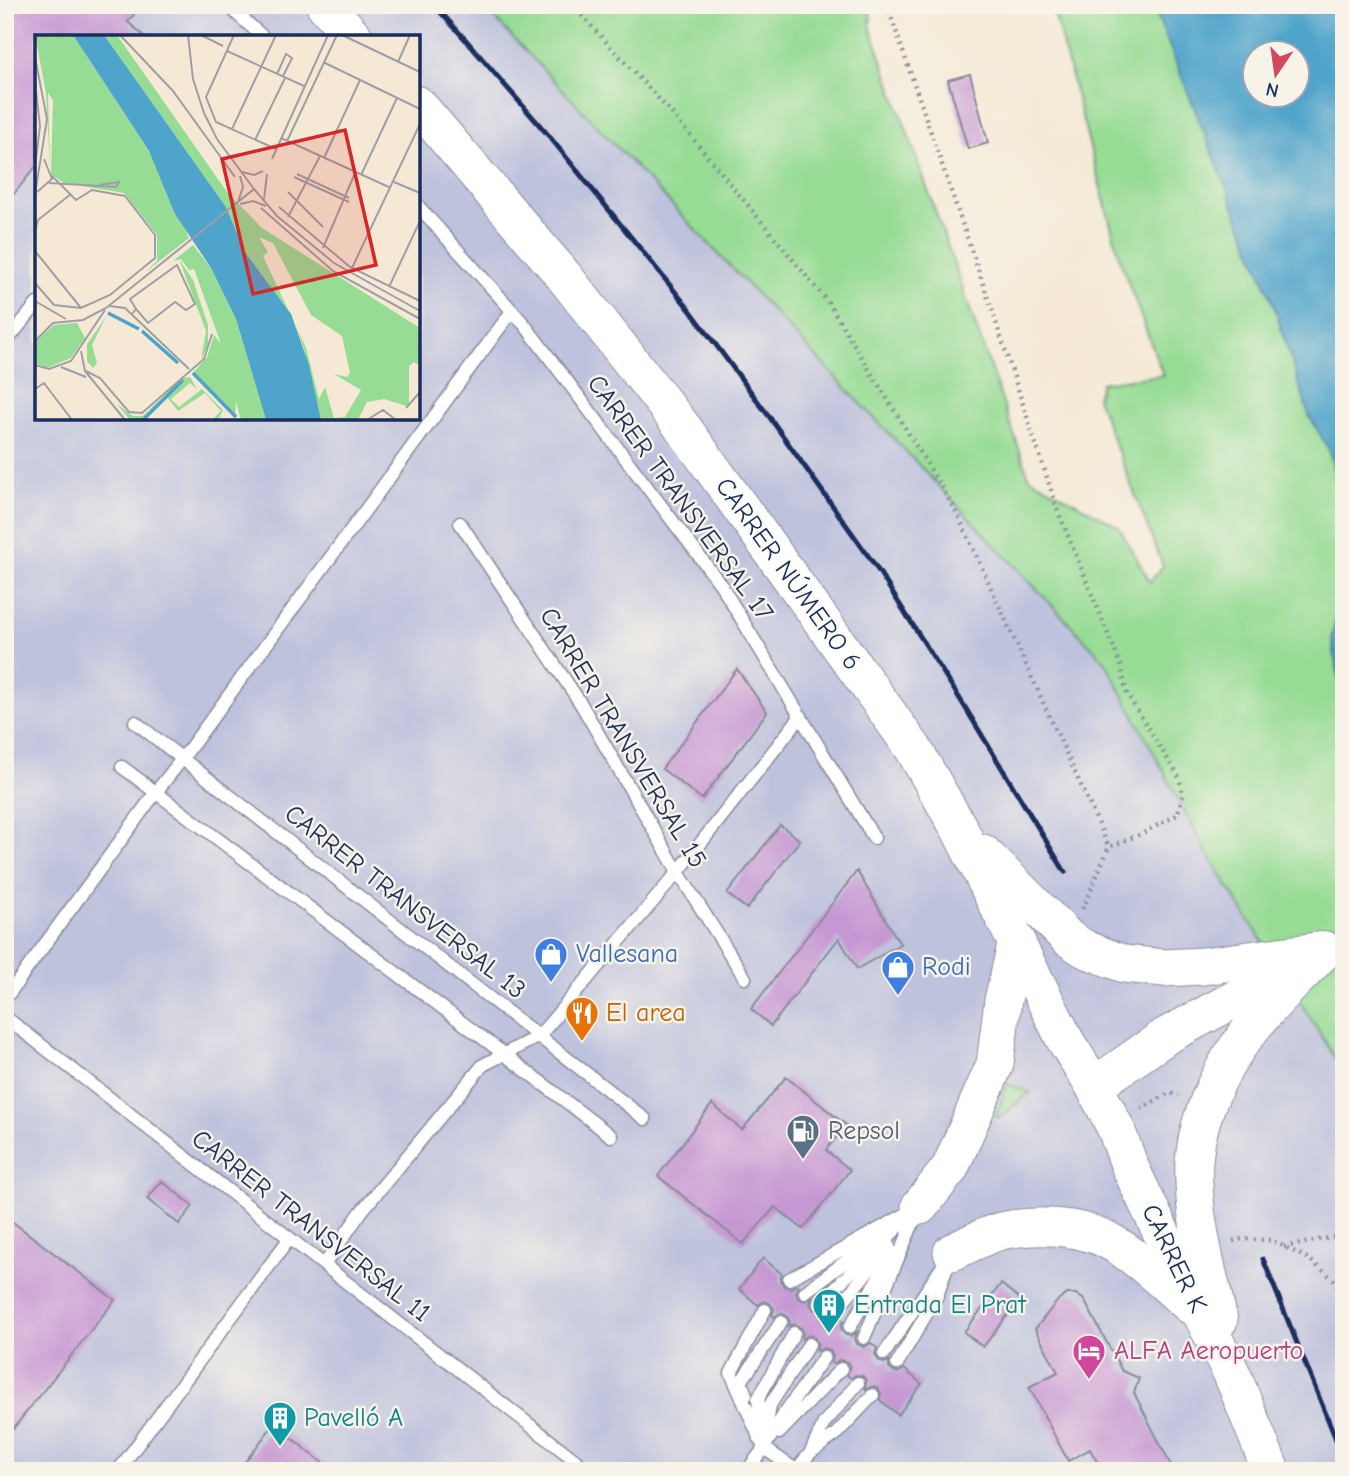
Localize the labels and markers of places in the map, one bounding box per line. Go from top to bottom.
shop icon: Vallesana [532,935,570,984]
place label: Vallesana [576,939,678,969]
shop icon: Rodi [879,948,917,997]
place label: Rodi [922,952,971,982]
restaurant icon: El area [563,994,601,1043]
place label: El area [606,998,686,1028]
fuel station icon: Repsol [784,1112,822,1161]
place label: Repsol [828,1116,900,1146]
building icon: Entrada El Prat [810,1286,848,1335]
place label: Entrada El Prat [854,1290,1027,1320]
hotel icon: ALFA Aeropuerto [1070,1332,1108,1381]
place label: ALFA Aeropuerto [1114,1336,1303,1366]
building icon: Pavelló A [261,1399,299,1448]
place label: Pavelló A [304,1403,403,1433]

